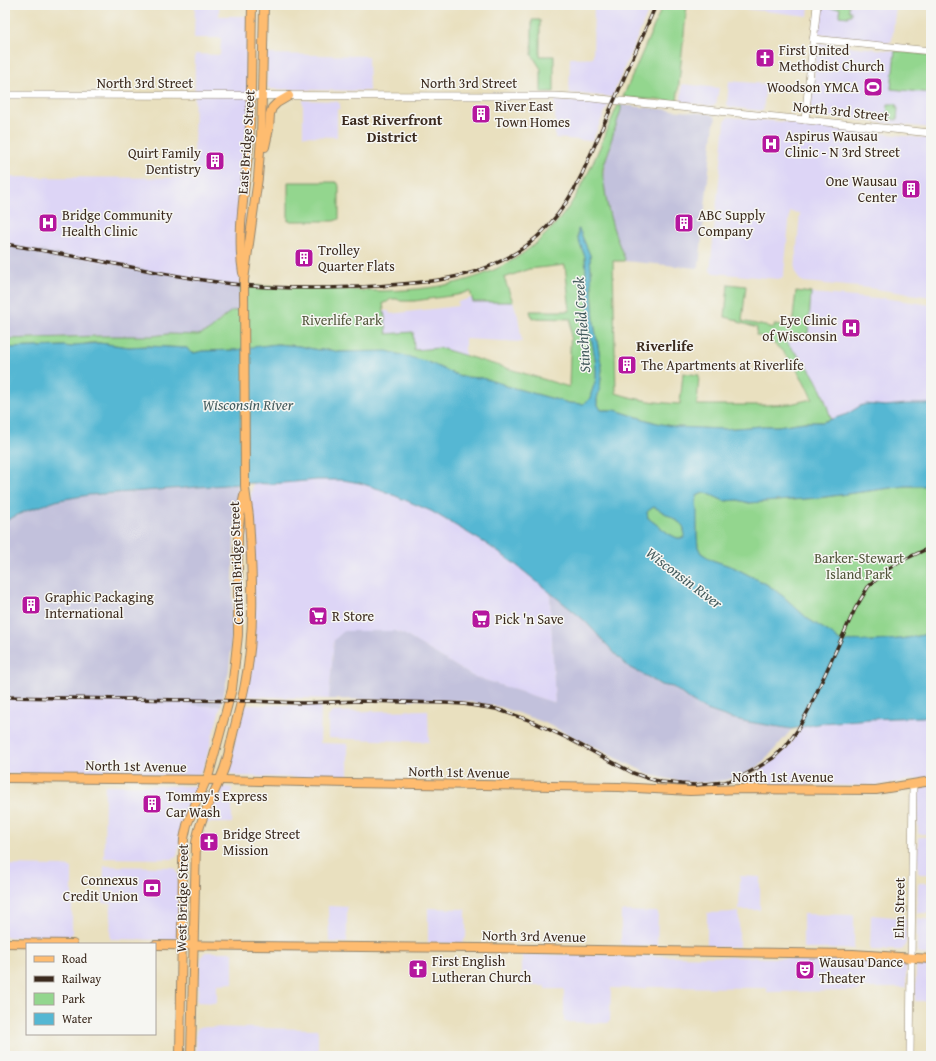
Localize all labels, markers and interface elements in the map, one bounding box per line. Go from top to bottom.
place label: First United Methodist Church [779,40,885,76]
church icon: First United Methodist Church [754,47,776,69]
street label: North 3rd Street [97,73,193,93]
street label: North 3rd Street [421,73,517,93]
sports icon: Woodson YMCA [862,76,884,98]
place label: Woodson YMCA [767,77,860,97]
street label: East Bridge Street [232,89,260,195]
place label: River East Town Homes [495,96,570,132]
street label: North 3rd Street [792,96,890,126]
building icon: River East Town Homes [470,103,492,125]
district label: East Riverfront District [341,109,443,147]
place label: Aspirus Wausau Clinic - N 3rd Street [785,126,900,162]
hospital icon: Aspirus Wausau Clinic - N 3rd Street [760,133,782,155]
place label: Quirt Family Dentistry [128,143,201,179]
building icon: Quirt Family Dentistry [204,150,226,172]
place label: One Wausau Center [826,171,897,207]
building icon: One Wausau Center [900,178,922,200]
place label: Bridge Community Health Clinic [62,205,173,241]
place label: ABC Supply Company [698,205,766,241]
hospital icon: Bridge Community Health Clinic [37,212,59,234]
building icon: ABC Supply Company [673,212,695,234]
place label: Trolley Quarter Flats [318,240,395,276]
building icon: Trolley Quarter Flats [293,247,315,269]
water label: Stinchfield Creek [568,276,595,374]
park label: Riverlife Park [302,310,383,330]
place label: Eye Clinic of Wisconsin [762,310,837,346]
hospital icon: Eye Clinic of Wisconsin [840,317,862,339]
district label: Riverlife [636,335,694,356]
building icon: The Apartments at Riverlife [616,354,638,376]
place label: The Apartments at Riverlife [641,355,804,375]
water label: Wisconsin River [203,394,294,415]
street label: Central Bridge Street [224,501,248,625]
water label: Wisconsin River [642,542,727,614]
park label: Barker-Stewart Island Park [814,548,904,584]
place label: Graphic Packaging International [45,587,154,623]
building icon: Graphic Packaging International [20,594,42,616]
supermarket icon: R Store [307,605,329,627]
place label: R Store [332,606,375,626]
supermarket icon: Pick 'n Save [470,608,492,630]
place label: Pick 'n Save [495,609,564,629]
street label: North 1st Avenue [85,755,187,777]
street label: North 1st Avenue [408,761,510,783]
street label: North 1st Avenue [732,767,834,787]
place label: Tommy's Express Car Wash [166,786,268,822]
building icon: Tommy's Express Car Wash [141,793,163,815]
place label: Bridge Street Mission [223,824,300,860]
church icon: Bridge Street Mission [198,831,220,853]
street label: West Bridge Street [171,843,193,952]
place label: Connexus Credit Union [63,870,138,906]
bank icon: Connexus Credit Union [141,877,163,899]
street label: Elm Street [888,877,910,939]
street label: North 3rd Avenue [482,925,587,947]
legend [26,943,156,1035]
text: Road [62,950,88,967]
place label: First English Lutheran Church [432,951,532,987]
place label: Wausau Dance Theater [819,952,904,988]
church icon: First English Lutheran Church [407,958,429,980]
theatre icon: Wausau Dance Theater [794,959,816,981]
text: Railway [62,970,101,987]
text: Park [62,990,86,1007]
text: Water [62,1010,92,1027]

